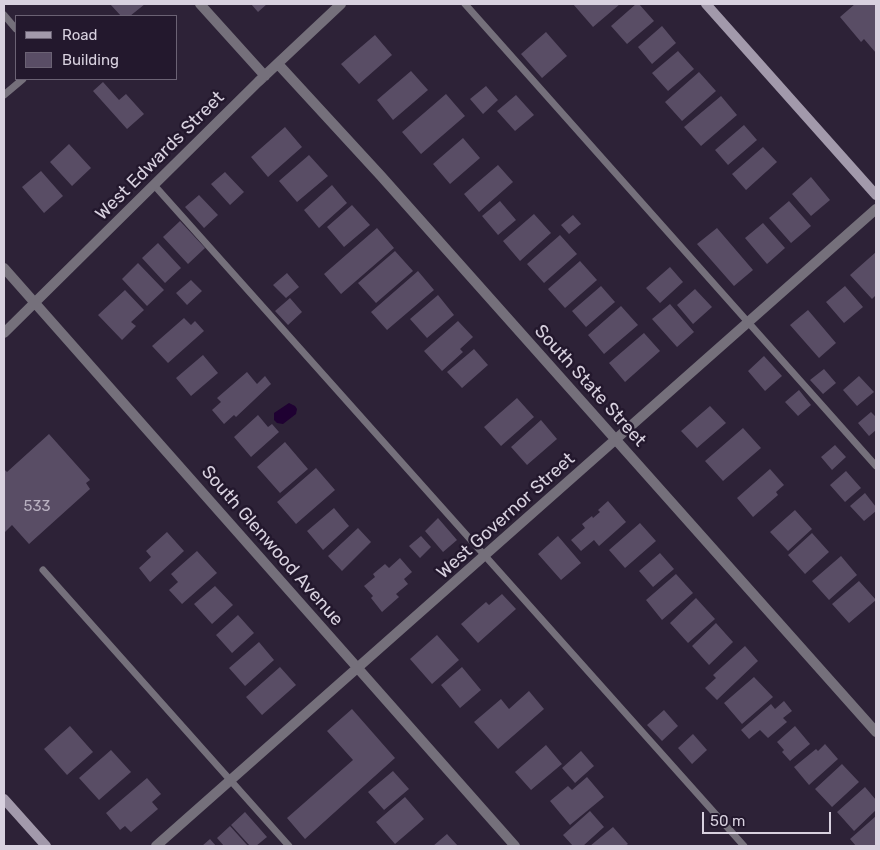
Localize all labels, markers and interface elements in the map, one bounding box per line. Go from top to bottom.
legend [15,15,178,80]
text: Road [62,26,98,44]
text: Building [62,51,119,69]
street label: West Edwards Street [91,87,229,225]
street label: South State Street [530,321,650,451]
street label: West Governor Street [433,448,579,584]
street label: South Glenwood Avenue [197,461,347,631]
house number: 533 [24,498,50,516]
scale bar [705,802,834,834]
text: 50 m [710,812,745,830]

